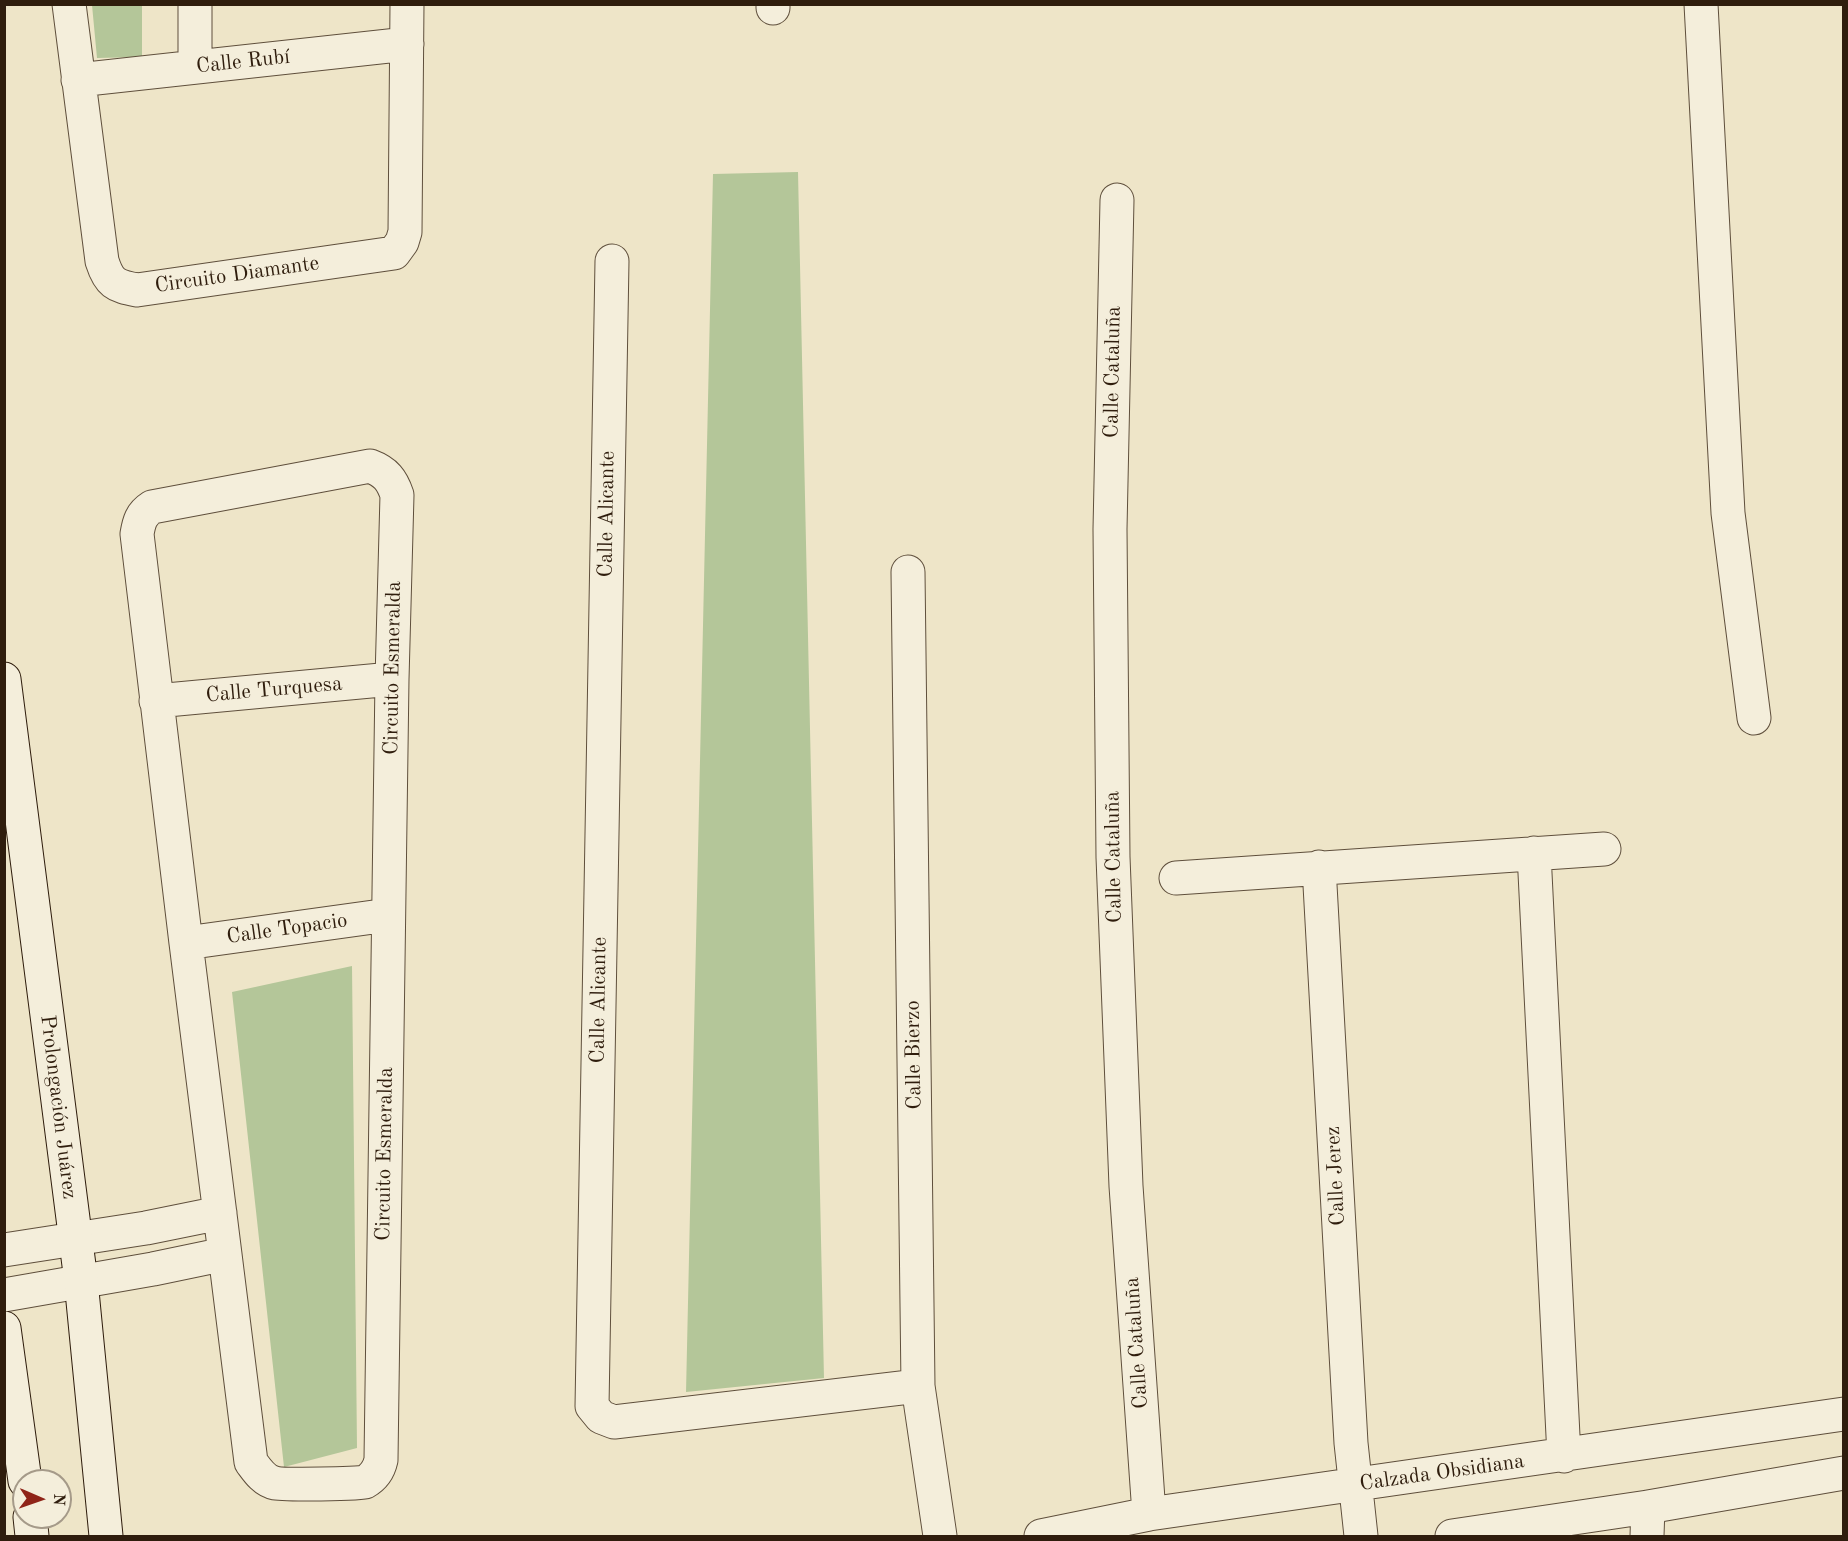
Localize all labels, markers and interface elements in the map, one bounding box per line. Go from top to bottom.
street label: Calle Rubí [195,45,291,79]
street label: Circuito Diamante [153,251,321,299]
street label: Calle Cataluña [1099,306,1127,438]
street label: Calle Alicante [593,450,621,578]
street label: Circuito Esmeralda [379,581,407,755]
street label: Calle Turquesa [205,671,343,709]
street label: Calle Cataluña [1100,791,1128,923]
street label: Calle Topacio [225,908,349,950]
street label: Calle Alicante [585,936,613,1064]
street label: Calle Bierzo [900,1000,928,1110]
street label: Prolongación Juárez [34,1013,82,1201]
street label: Circuito Esmeralda [371,1067,399,1241]
street label: Calle Jerez [1321,1125,1351,1227]
street label: Calle Cataluña [1120,1276,1154,1410]
street label: Calzada Obsidiana [1358,1449,1526,1497]
north arrow [12,1469,72,1529]
text: N [50,1493,66,1506]

